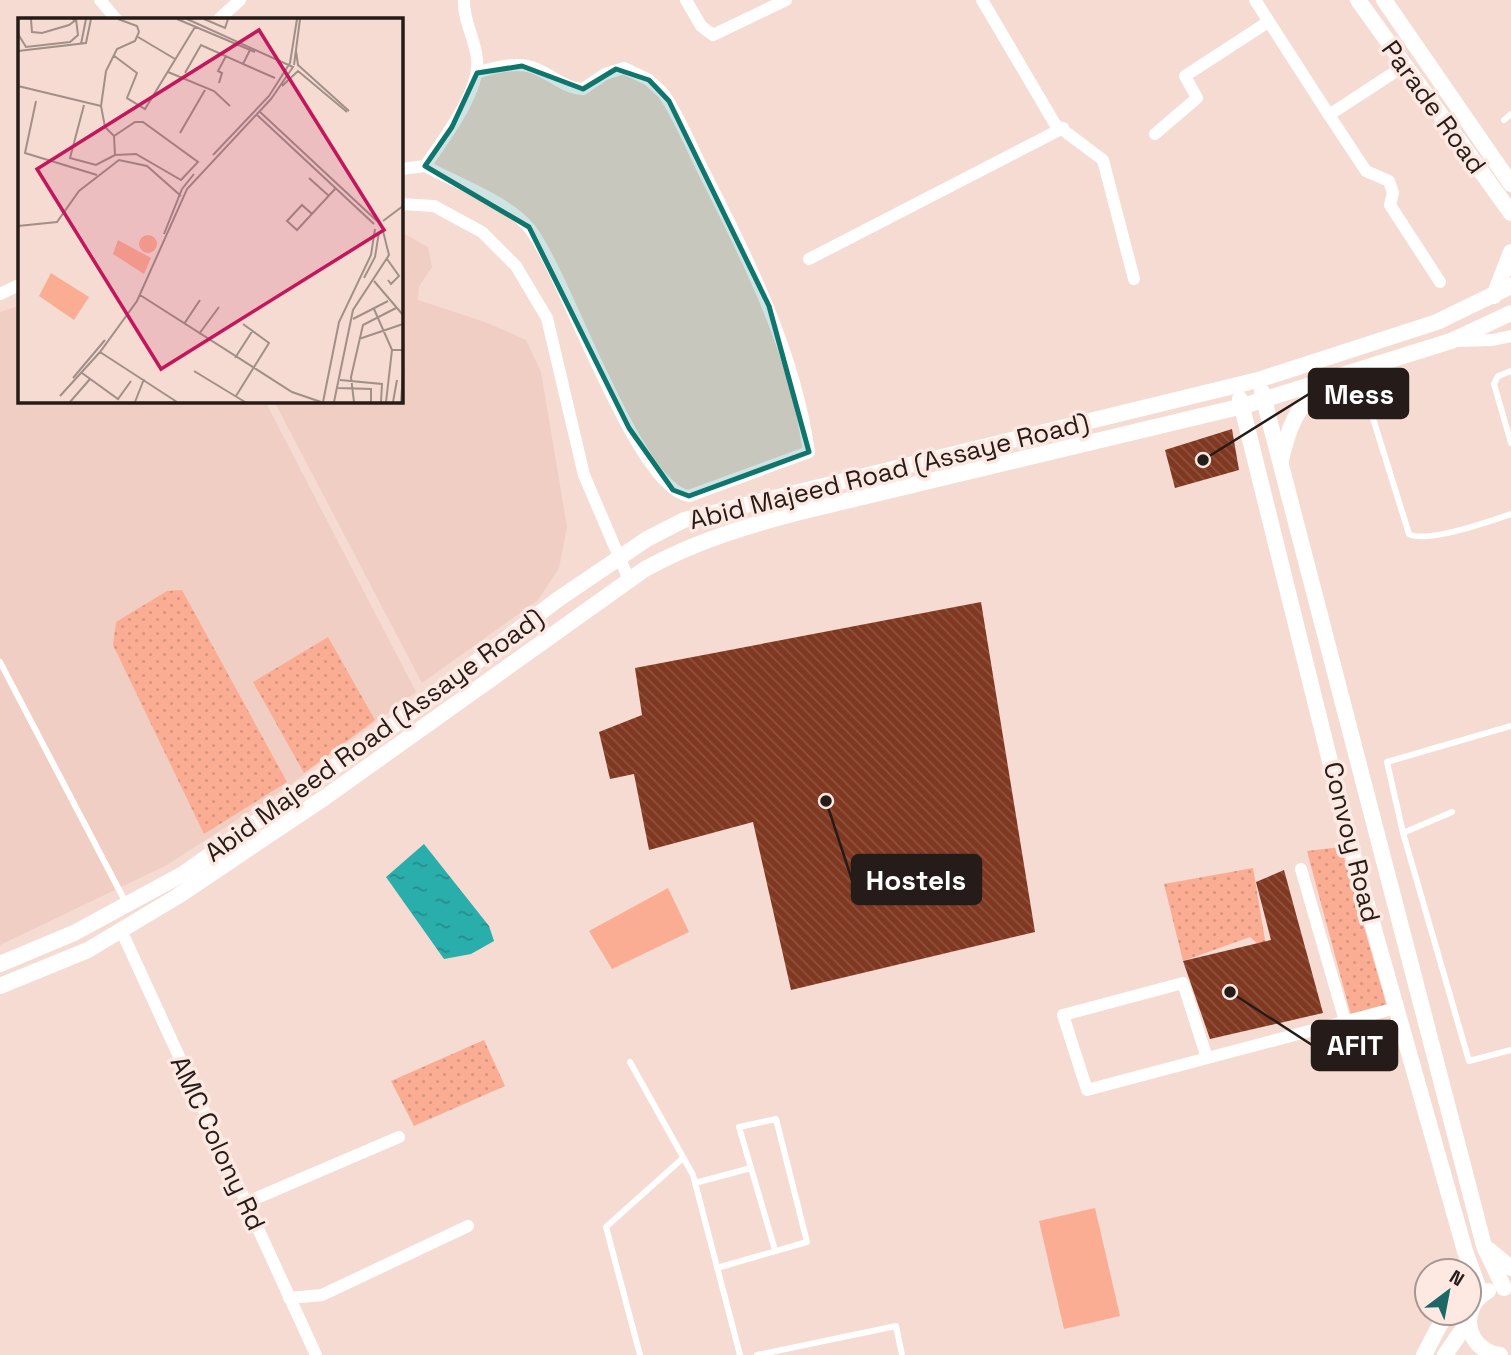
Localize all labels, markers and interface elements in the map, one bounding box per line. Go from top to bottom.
inset map [18,18,402,402]
street label: Parade Road [1374,34,1494,180]
callout: Mess [1309,369,1408,418]
text: Mess [1324,376,1394,412]
street label: Abid Majeed Road (Assaye Road) [685,405,1093,537]
street label: Abid Majeed Road (Assaye Road) [198,600,550,870]
street label: Convoy Road [1316,758,1388,926]
callout: Hostels [852,855,981,904]
text: Hostels [866,862,966,898]
callout: AFIT [1312,1021,1397,1070]
text: AFIT [1327,1027,1383,1063]
street label: AMC Colony Rd [163,1050,273,1236]
north arrow [1413,1257,1483,1327]
text: N [1445,1264,1469,1292]

